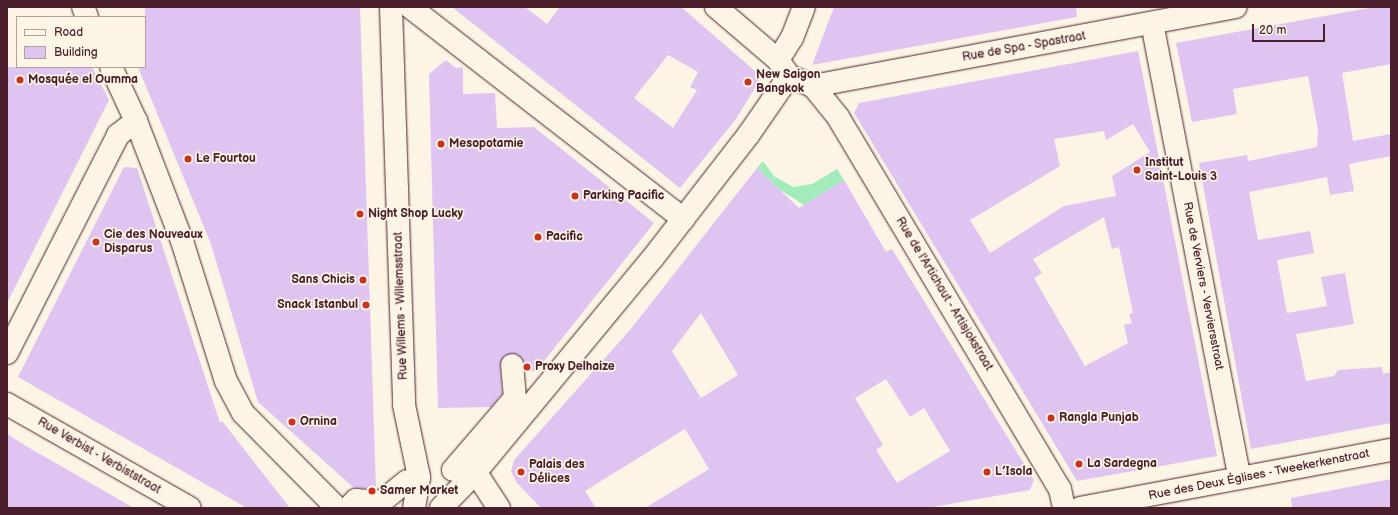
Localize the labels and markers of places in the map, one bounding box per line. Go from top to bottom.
place label: New Saigon Bangkok [756,68,820,96]
place label: Mosquée el Oumma [28,73,138,87]
marker: Mosquée el Oumma [15,75,25,85]
marker: New Saigon Bangkok [743,77,753,87]
place label: Mesopotamie [449,137,524,151]
marker: Mesopotamie [436,139,446,149]
place label: Le Fourtou [196,152,256,166]
marker: Le Fourtou [183,154,193,164]
place label: Institut Saint-Louis 3 [1145,156,1217,184]
marker: Institut Saint-Louis 3 [1132,165,1142,175]
place label: Parking Pacific [583,189,664,203]
marker: Parking Pacific [570,191,580,201]
place label: Night Shop Lucky [368,207,463,221]
marker: Night Shop Lucky [355,209,365,219]
place label: Cie des Nouveaux Disparus [104,228,203,256]
place label: Pacific [546,230,583,244]
marker: Pacific [533,232,543,242]
marker: Cie des Nouveaux Disparus [91,237,101,247]
place label: Sans Chicis [292,273,355,287]
marker: Sans Chicis [358,275,368,285]
place label: Snack Istanbul [277,298,358,312]
marker: Snack Istanbul [361,300,371,310]
place label: Proxy Delhaize [535,360,615,374]
marker: Proxy Delhaize [522,362,532,372]
place label: Rangla Punjab [1059,411,1139,425]
marker: Rangla Punjab [1046,413,1056,423]
place label: Ornina [300,415,337,429]
marker: Ornina [287,417,297,427]
place label: La Sardegna [1087,457,1157,471]
place label: Palais des Délices [529,458,585,486]
marker: La Sardegna [1074,459,1084,469]
place label: L’Isola [995,465,1032,479]
marker: Palais des Délices [516,467,526,477]
marker: L’Isola [982,467,992,477]
place label: Samer Market [380,484,458,498]
marker: Samer Market [367,486,377,496]

